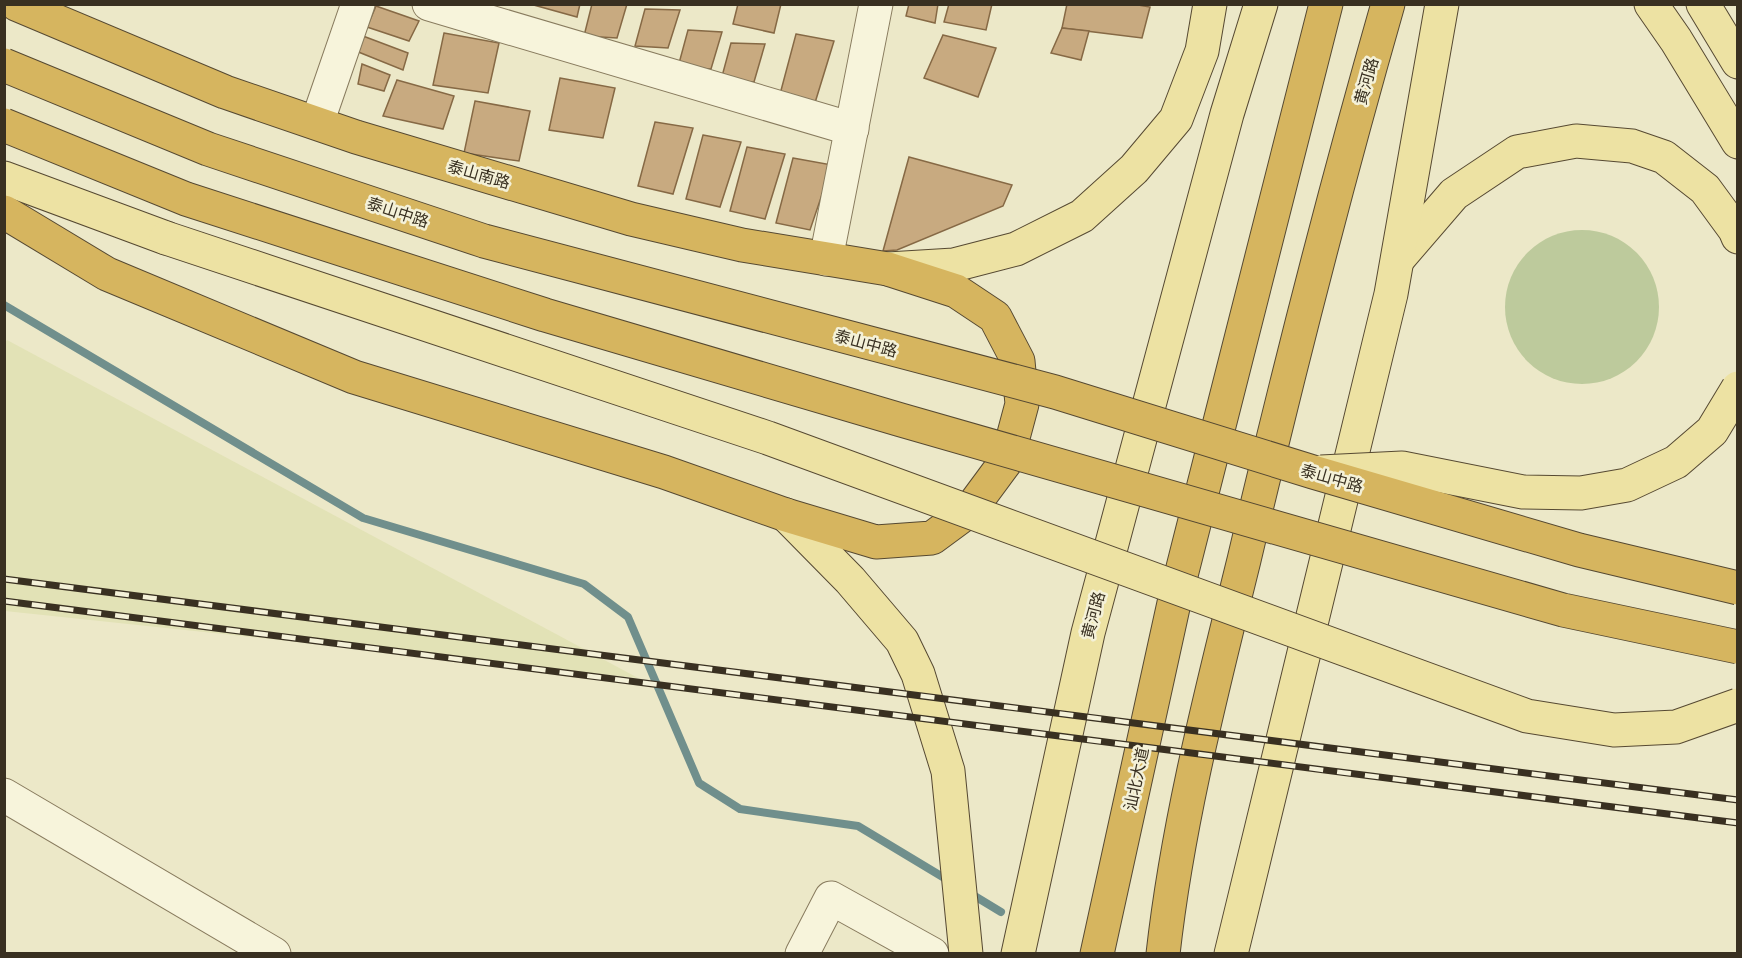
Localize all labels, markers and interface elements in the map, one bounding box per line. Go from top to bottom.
street label: 黄河路 [1352,56,1381,107]
street label: 泰山南路 [446,157,512,191]
street label: 泰山中路 [365,195,431,230]
street label: 泰山中路 [833,327,899,360]
street label: 泰山中路 [1299,461,1365,495]
street label: 黄河路 [1079,590,1108,641]
street label: 汕北大道 [1122,746,1151,812]

